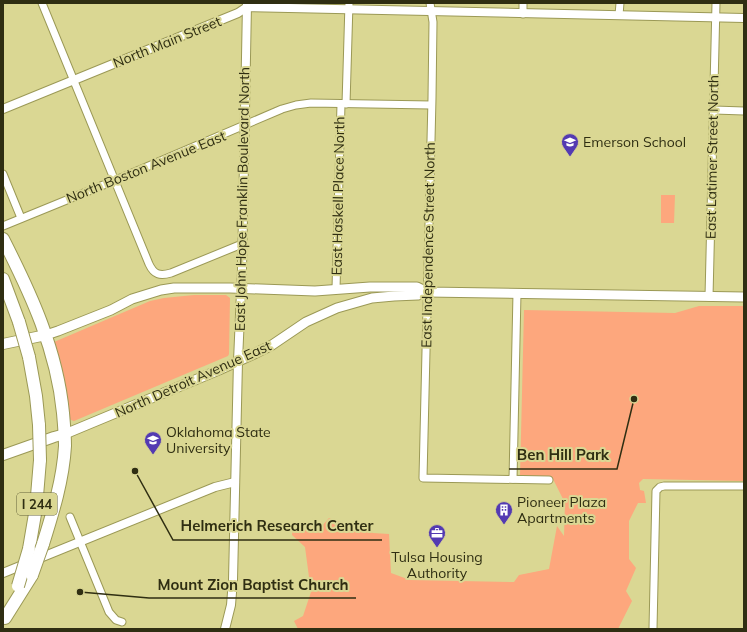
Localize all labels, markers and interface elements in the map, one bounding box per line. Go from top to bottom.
street label: North Main Street [110,12,224,72]
street label: East John Hope Franklin Boulevard North [231,67,253,331]
street label: East Latimer Street North [702,75,722,239]
street label: East Haskell Place North [328,116,348,276]
street label: North Boston Avenue East [64,127,228,207]
school or university icon: Emerson School [560,132,580,157]
place label: Emerson School [583,133,686,151]
street label: East Independence Street North [417,142,439,348]
street label: North Detroit Avenue East [112,336,274,422]
place label: Oklahoma State University [166,423,271,457]
school or university icon: Oklahoma State University [143,430,163,455]
callout: Ben Hill Park [509,442,617,469]
text: Ben Hill Park [517,445,610,464]
road number: I 244 [17,493,57,515]
place label: Pioneer Plaza Apartments [517,493,606,527]
building icon: Pioneer Plaza Apartments [494,500,514,525]
callout: Helmerich Research Center [173,513,382,540]
text: Helmerich Research Center [181,516,374,535]
office icon: Tulsa Housing Authority [427,523,447,548]
place label: Tulsa Housing Authority [391,548,483,582]
callout: Mount Zion Baptist Church [149,571,356,598]
text: Mount Zion Baptist Church [157,575,349,594]

